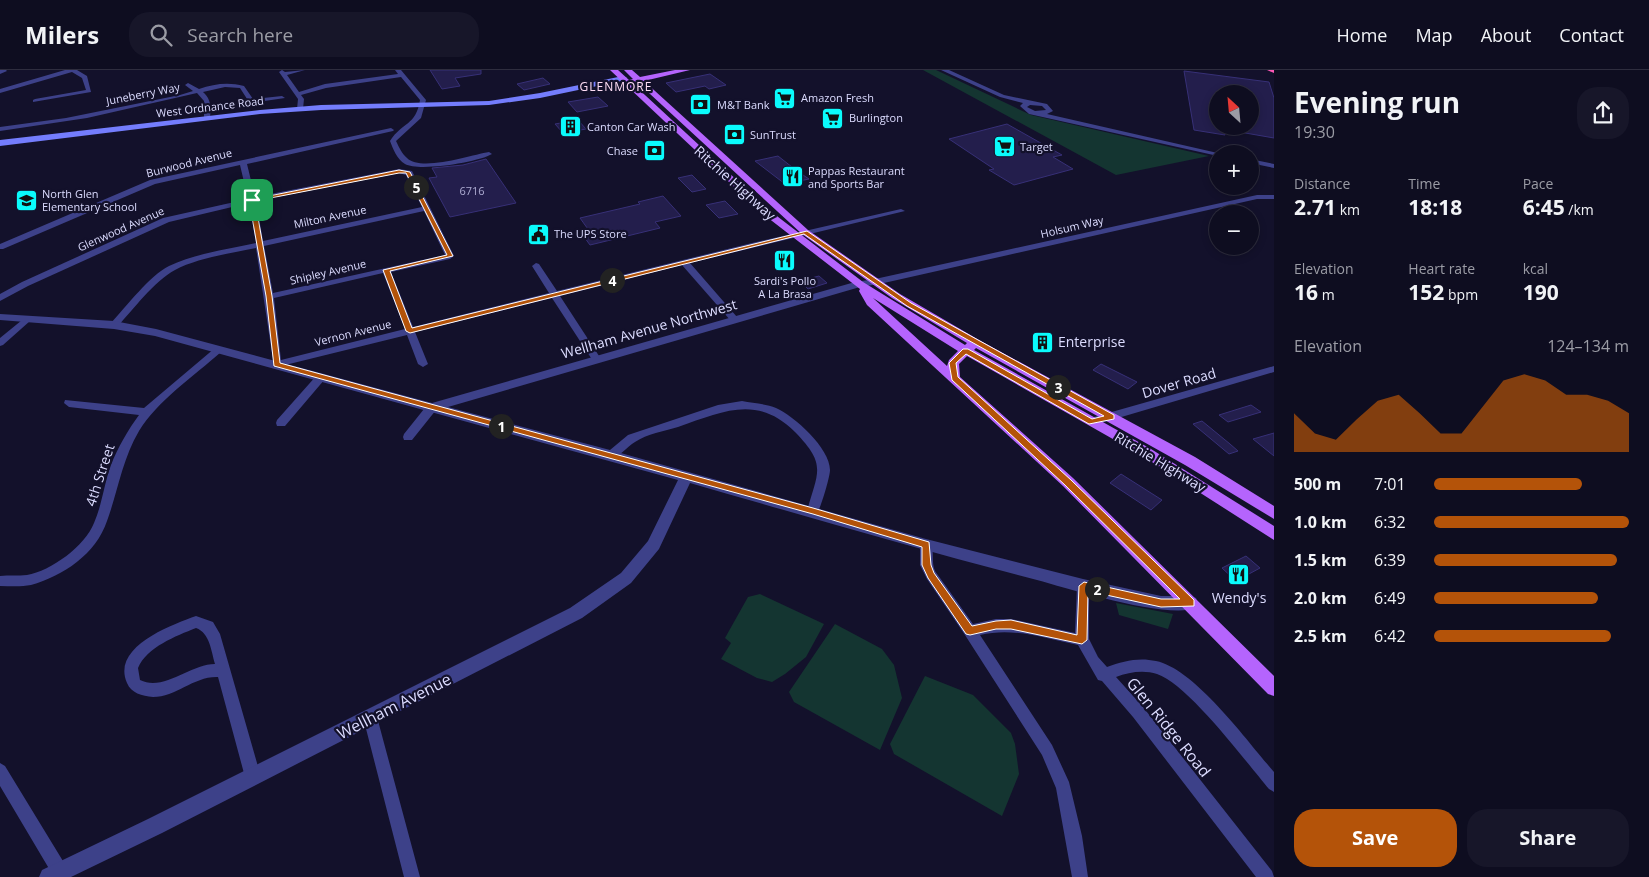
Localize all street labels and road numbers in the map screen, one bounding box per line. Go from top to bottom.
street label: Juneberry Way [104,79,181,108]
street label: West Ordnance Road [155,92,265,121]
street label: Ritchie Highway [691,141,781,225]
street label: Burwood Avenue [144,145,233,180]
street label: Milton Avenue [292,201,368,232]
street label: Glenwood Avenue [75,203,166,254]
street label: Holsum Way [1039,212,1105,241]
street label: Shipley Avenue [288,255,368,288]
street label: Wellham Avenue Northwest [559,294,739,363]
street label: Vernon Avenue [313,316,393,349]
street label: Dover Road [1140,363,1218,402]
street label: Ritchie Highway [1111,427,1210,497]
street label: 4th Street [81,441,118,508]
street label: Wellham Avenue [333,668,455,744]
street label: Glen Ridge Road [1122,673,1216,781]

